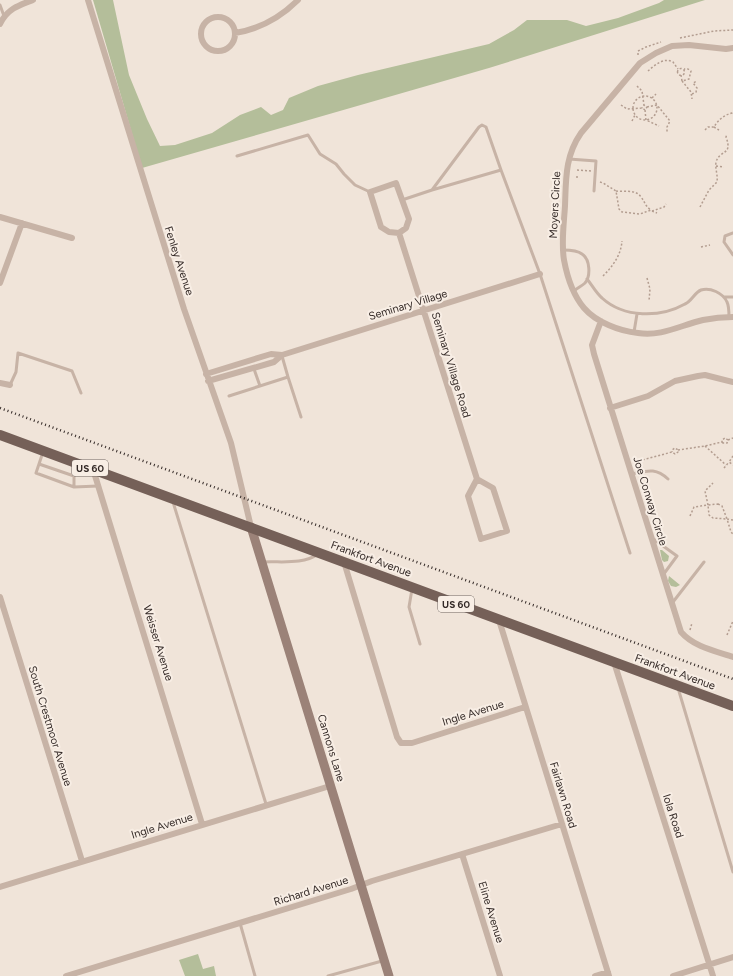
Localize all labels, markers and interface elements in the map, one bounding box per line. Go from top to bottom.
street label: Moyers Circle [547,171,563,239]
street label: Fenley Avenue [162,225,196,297]
street label: Seminary Village [367,287,449,323]
street label: Seminary Village Road [429,311,473,419]
street label: Joe Conway Circle [630,455,670,547]
road number: US 60 [72,460,108,476]
street label: Frankfort Avenue [329,538,413,580]
road number: US 60 [438,596,474,612]
street label: Weisser Avenue [140,604,176,682]
street label: Frankfort Avenue [633,651,717,693]
street label: South Crestmoor Avenue [26,664,74,788]
street label: Ingle Avenue [441,697,505,729]
street label: Cannons Lane [315,713,347,783]
street label: Fairlawn Road [547,760,579,830]
street label: Iola Road [660,792,686,840]
street label: Ingle Avenue [130,810,194,842]
street label: Richard Avenue [272,873,350,909]
street label: Eline Avenue [475,880,507,944]

